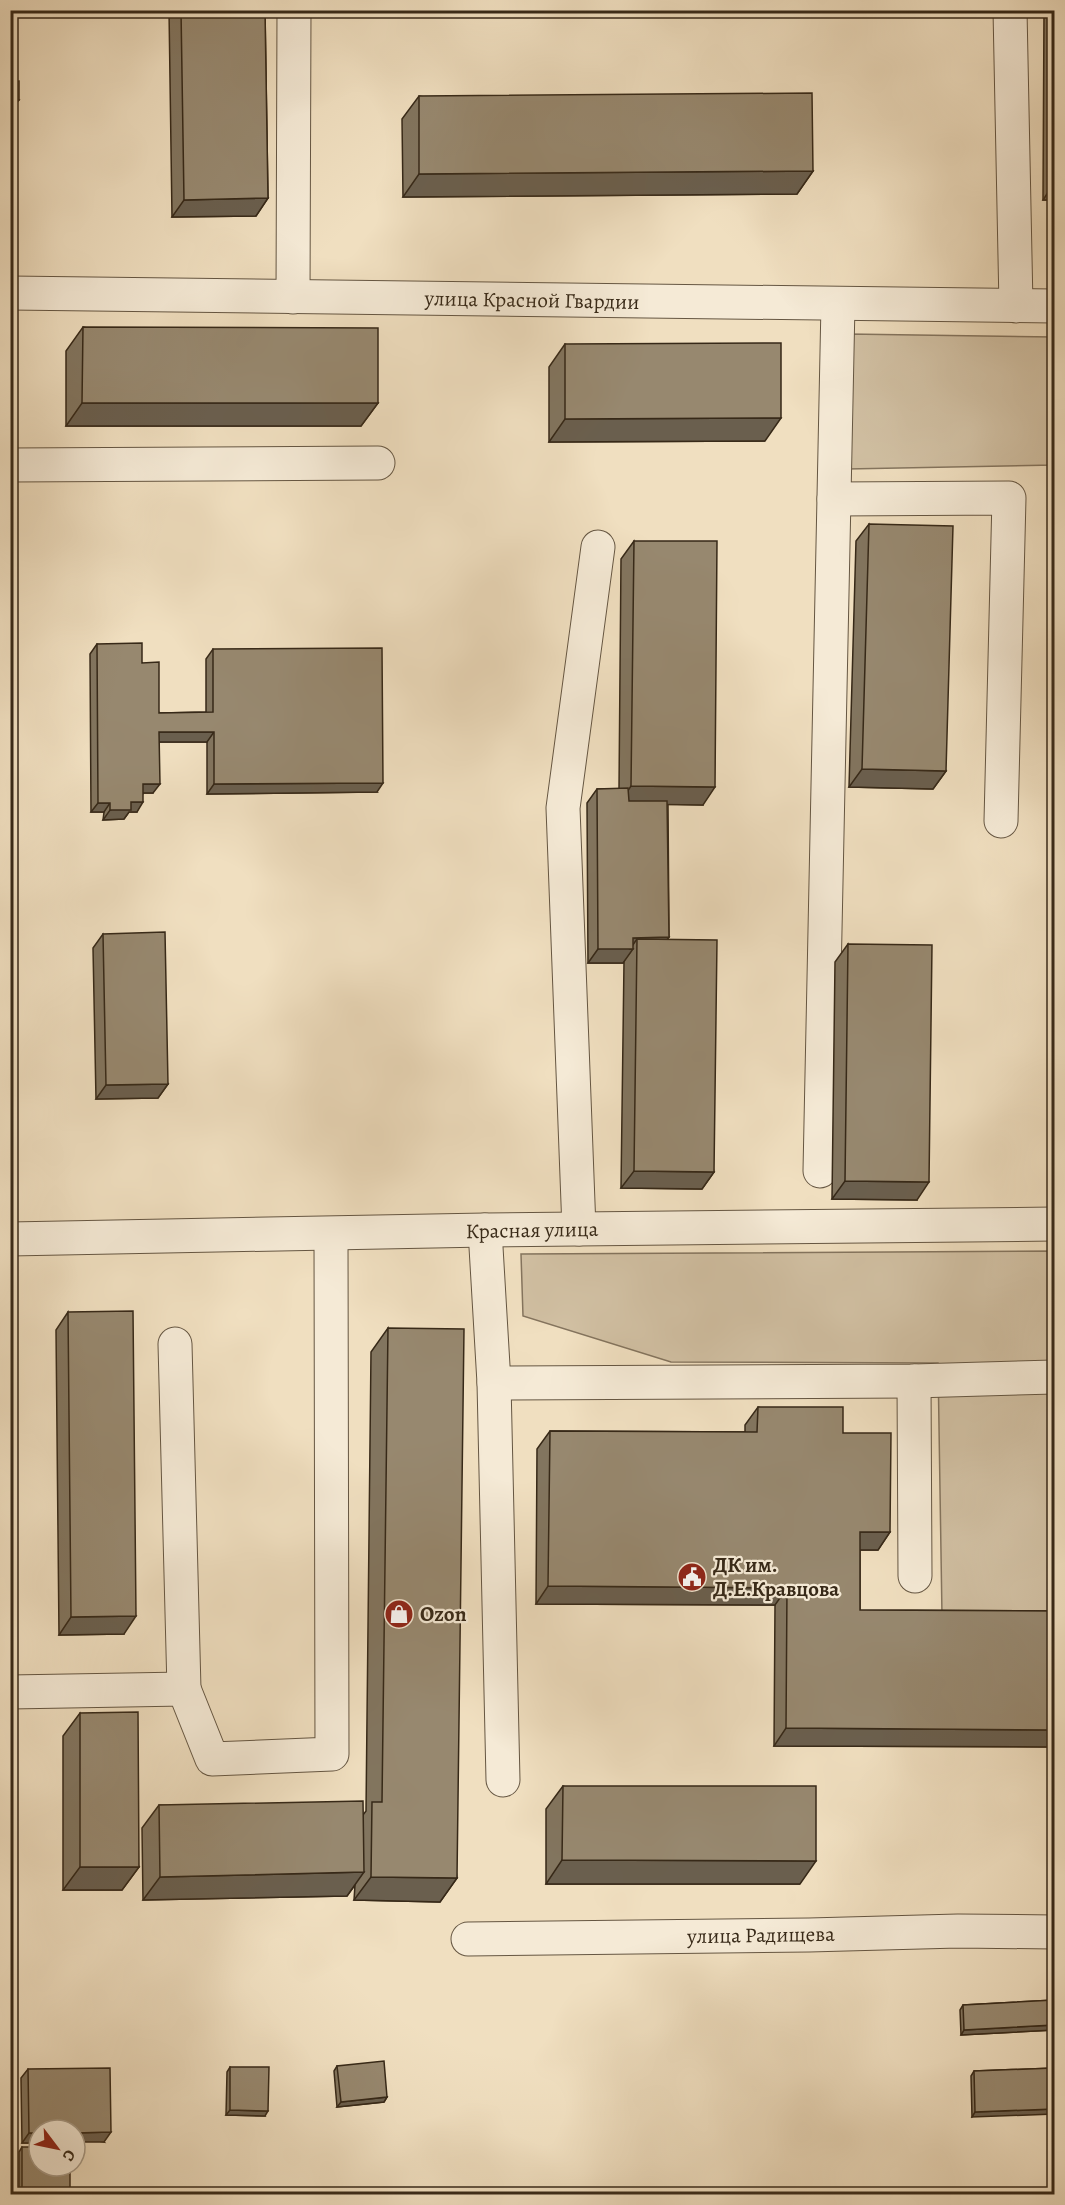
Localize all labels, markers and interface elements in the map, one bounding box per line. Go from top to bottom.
street label: улица Красной Гвардии [423,284,640,316]
street label: Красная улица [465,1215,599,1245]
place label: ДК им. Д.Е.Кравцова [713,1551,839,1603]
public building icon: ДК им. Д.Е.Кравцова [676,1561,708,1593]
shop icon: Ozon [383,1598,415,1630]
place label: Ozon [420,1600,467,1628]
street label: улица Радищева [686,1920,835,1950]
north arrow [27,2118,87,2178]
text: С [57,2145,81,2166]

